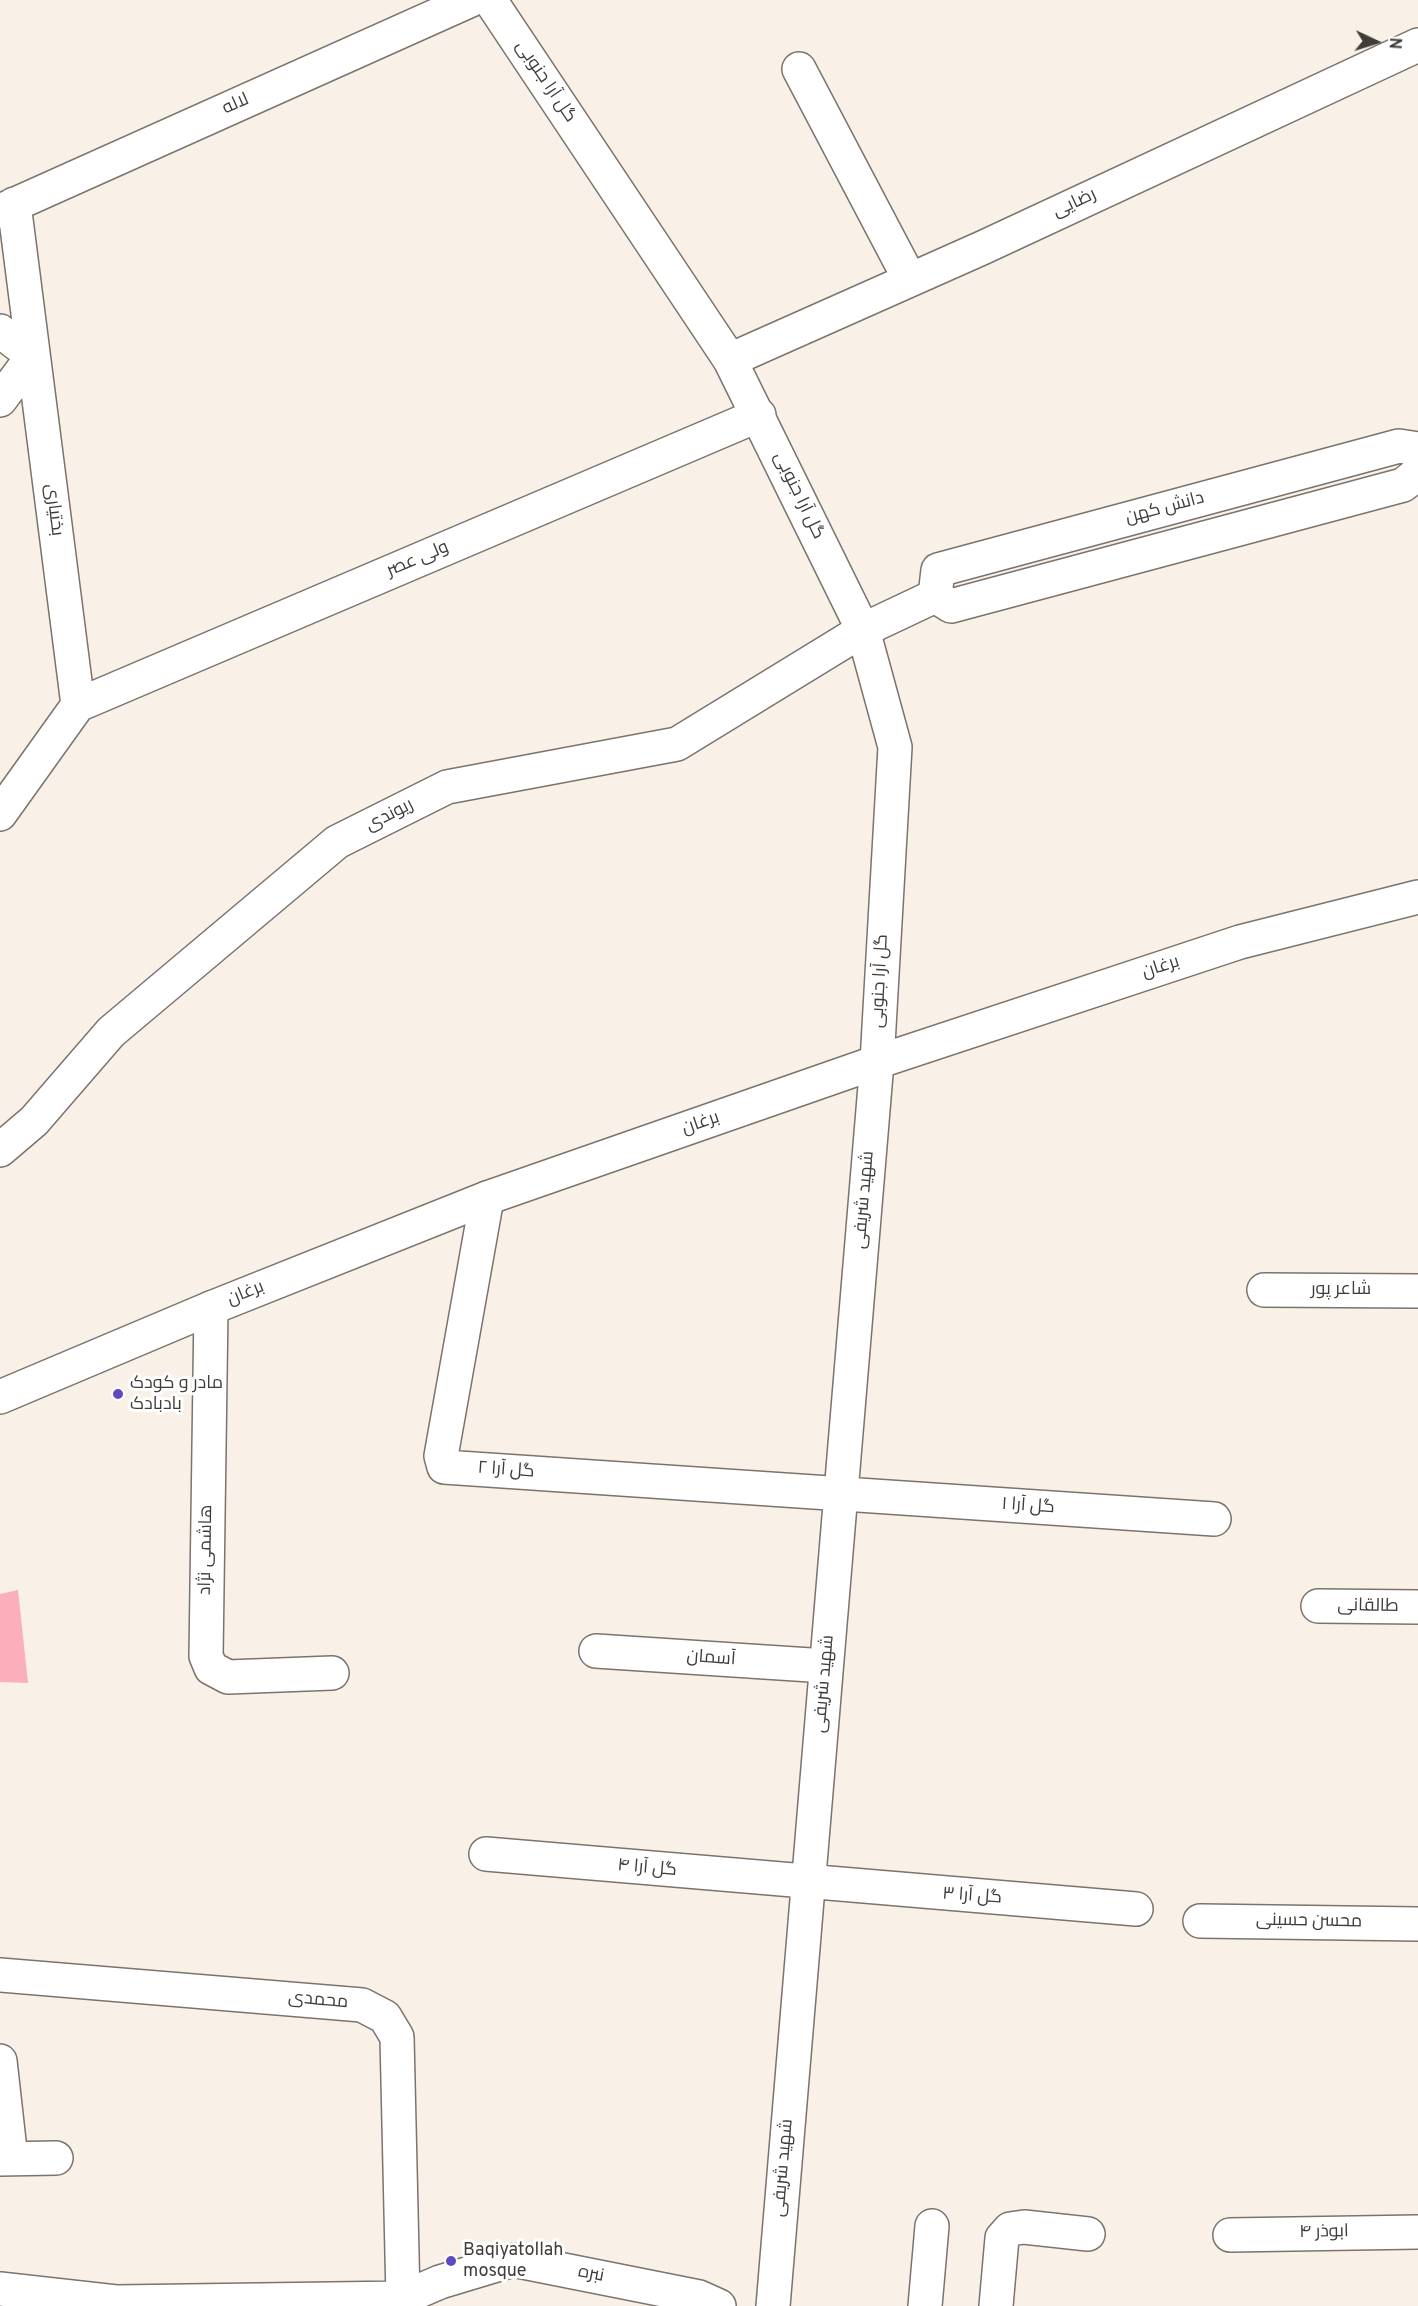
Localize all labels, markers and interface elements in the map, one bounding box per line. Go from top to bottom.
north arrow [1346,12,1406,72]
street label: گل آرا جنوبی [510,37,580,127]
text: N [1384,37,1404,50]
street label: لاله [219,90,253,120]
street label: رضایی [1050,185,1100,223]
street label: گل آرا جنوبی [768,449,828,543]
street label: بختیاری [39,483,67,537]
street label: دانش کهن [1123,488,1207,530]
street label: ولی عصر [384,537,452,583]
street label: ریوندی [363,795,417,837]
street label: گل آرا جنوبی [868,933,894,1029]
street label: برغان [1140,952,1182,984]
street label: برغان [679,1108,723,1140]
street label: شهید شریفی [850,1150,880,1250]
street label: برغان [224,1277,268,1311]
street label: شاعر پور [1311,1279,1371,1301]
place label: مادر و کودک بادبادک [130,1373,223,1416]
marker: مادر و کودک بادبادک [111,1387,125,1401]
street label: گل آرا ۲ [477,1458,535,1484]
street label: گل آرا ۱ [1001,1494,1055,1520]
street label: هاشمی نژاد [195,1505,219,1595]
street label: طالقانی [1337,1596,1399,1618]
street label: شهید شریفی [810,1634,840,1734]
street label: آسمان [686,1647,736,1671]
street label: گل آرا ۴ [616,1856,678,1882]
street label: گل آرا ۳ [941,1884,1003,1910]
street label: محسن حسینی [1256,1910,1362,1934]
street label: محمدی [287,1988,349,2014]
street label: شهید شریفی [769,2118,799,2218]
street label: ابوذر ۴ [1299,2222,1349,2244]
place label: Baqiyatollah mosque [463,2240,563,2282]
marker: Baqiyatollah mosque [444,2254,458,2268]
street label: نبره [576,2262,606,2288]

